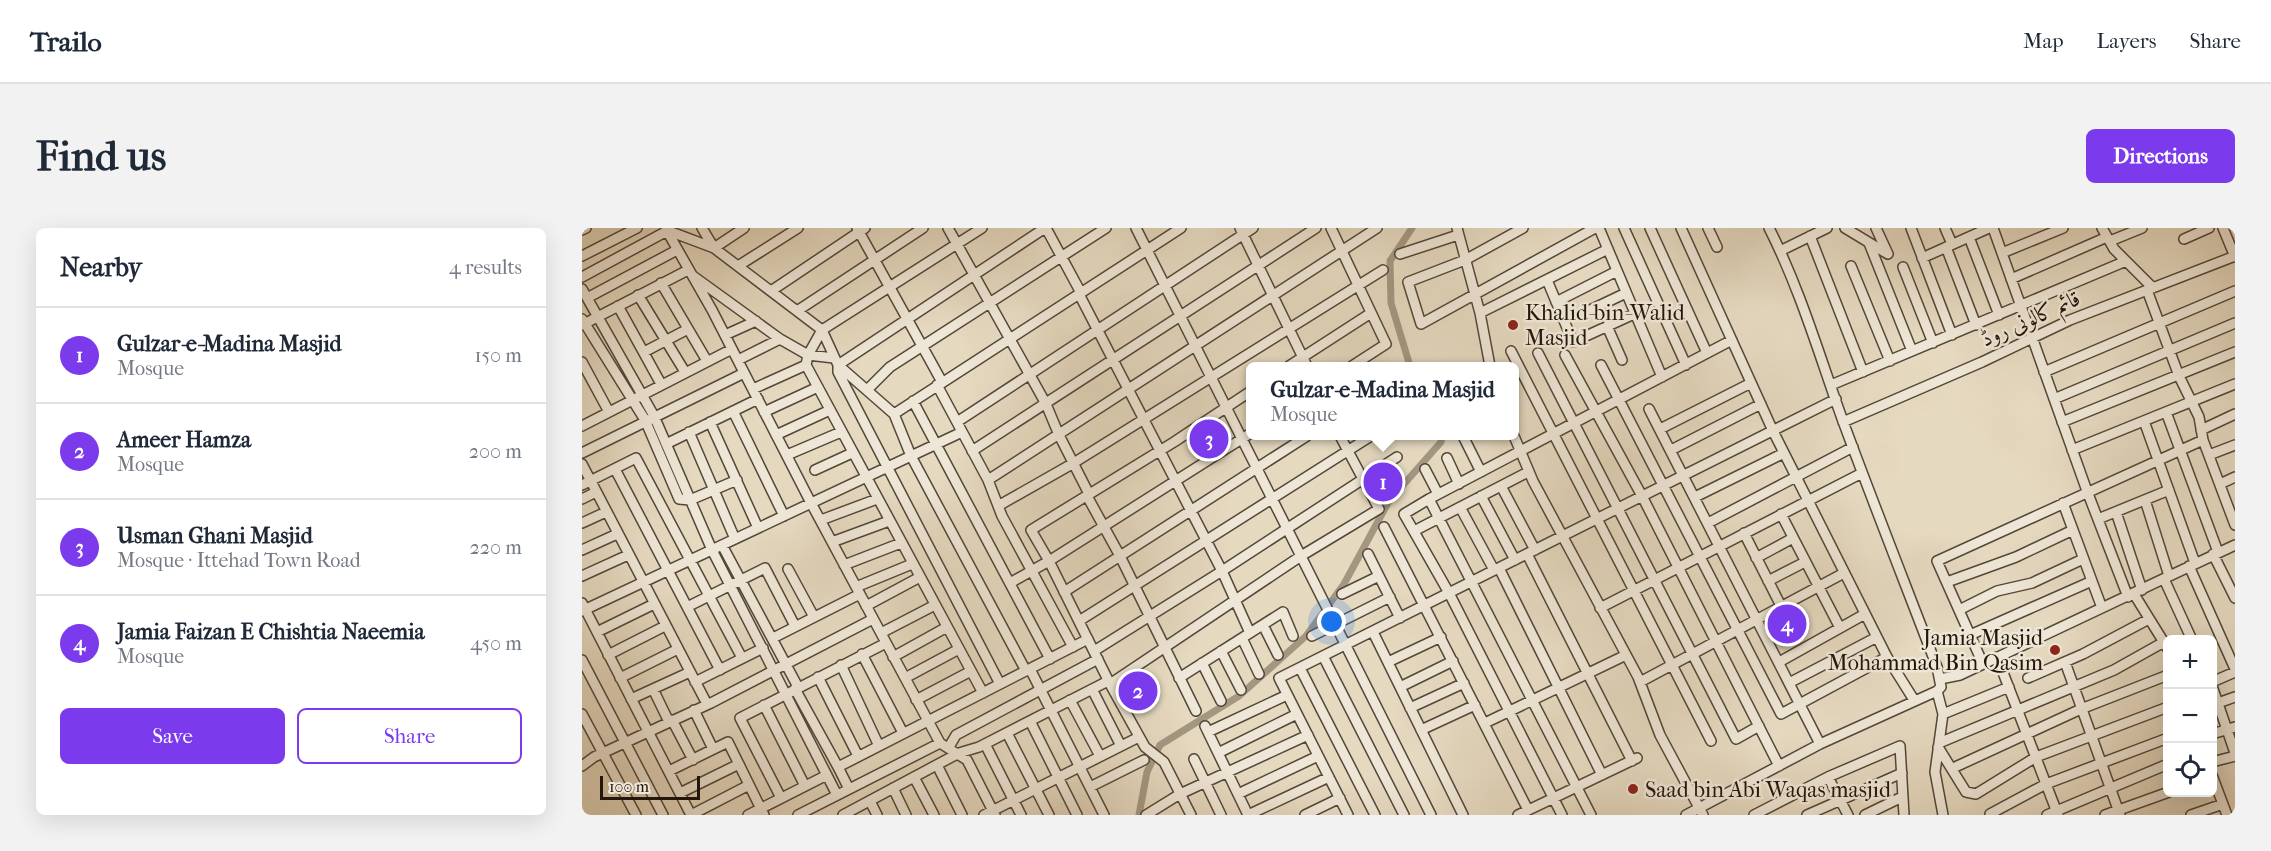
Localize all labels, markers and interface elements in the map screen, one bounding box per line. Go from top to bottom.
text: Trailo [30,25,102,58]
text: Map [2023,29,2064,53]
text: Layers [2097,29,2156,53]
text: Share [2189,29,2241,53]
button: Directions [2086,129,2235,183]
text: Find us [36,132,166,181]
text: Nearby [60,252,142,283]
text: 4 results [449,256,522,279]
street label: قائم کالونی روڈ [1977,285,2087,358]
place label: Khalid-bin-Walid Masjid [1525,300,1686,351]
marker: Khalid-bin-Walid Masjid [1506,318,1520,332]
text: Gulzar-e-Madina Masjid [117,331,342,357]
text: 1 [76,344,83,367]
text: 150 m [474,344,522,367]
text: Mosque [117,357,184,380]
popup [1246,362,1519,440]
text: Gulzar-e-Madina Masjid [1270,377,1495,403]
text: Mosque [1270,403,1337,426]
pin: 3 [1190,416,1228,462]
text: Ameer Hamza [117,427,251,453]
text: 2 [74,440,85,463]
text: 200 m [469,440,522,463]
text: Mosque [117,453,184,476]
pin: 1 [1364,460,1402,504]
text: Usman Ghani Masjid [117,523,313,549]
text: 3 [75,536,84,559]
text: 220 m [469,536,522,559]
text: Mosque · Ittehad Town Road [117,549,361,572]
pin: 4 [1768,602,1806,646]
your location [1317,607,1346,636]
text: Jamia Faizan E Chishtia Naeemia [117,619,425,645]
place label: Jamia Masjid Mohammad Bin Qasim [1828,625,2044,676]
text: 4 [74,632,85,655]
text: 450 m [470,632,522,655]
map controls [2163,635,2217,797]
button: + [2163,635,2217,689]
marker: Jamia Masjid Mohammad Bin Qasim [2048,643,2062,657]
text: Mosque [117,645,184,668]
pin: 2 [1118,668,1158,714]
button: − [2163,689,2217,743]
button: Save [60,708,285,764]
button: Share [297,708,522,764]
button: locate [2163,743,2217,797]
scale bar [600,773,700,800]
text: 100 m [609,777,649,796]
place label: Saad bin Abi Waqas masjid [1645,777,1892,803]
marker: Saad bin Abi Waqas masjid [1626,782,1640,796]

